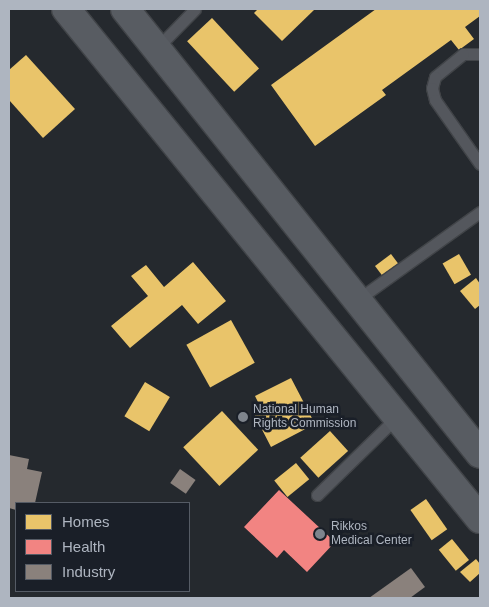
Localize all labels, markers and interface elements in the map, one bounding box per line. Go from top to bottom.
place label: National Human Rights Commission [253,403,356,431]
marker: National Human Rights Commission [237,411,249,423]
legend [15,502,190,592]
text: Homes [62,513,110,530]
place label: Rikkos Medical Center [331,520,412,548]
marker: Rikkos Medical Center [313,527,327,541]
text: Health [62,538,105,555]
text: Industry [62,563,115,580]

